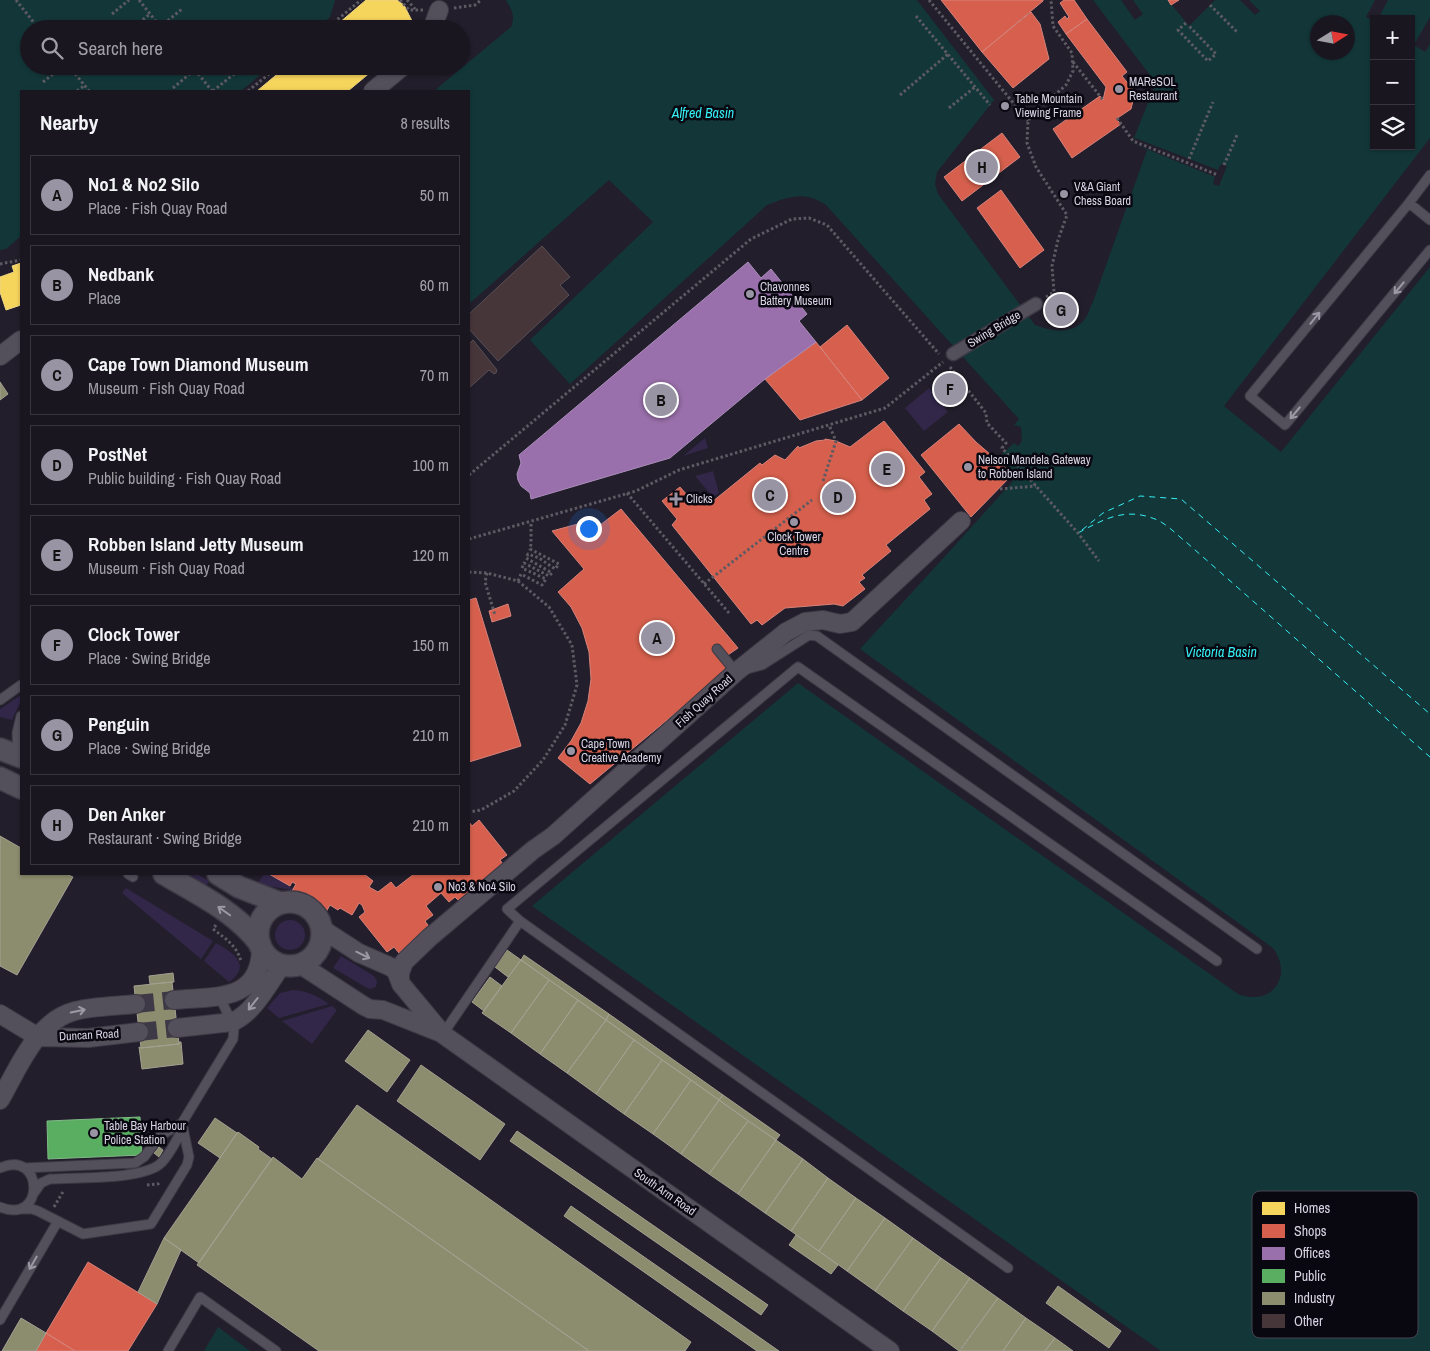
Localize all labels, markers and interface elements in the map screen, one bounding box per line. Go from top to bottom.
north arrow [1310,15,1355,60]
map controls [1370,15,1415,150]
button: + [1370,15,1415,60]
search box [20,20,470,75]
icon: search [38,34,66,62]
text: Search here [78,35,163,61]
button: − [1370,60,1415,105]
place label: MAReSOL Restaurant [1129,74,1177,104]
marker: MAReSOL Restaurant [1113,83,1125,95]
place label: Table Mountain Viewing Frame [1015,91,1082,121]
marker: Table Mountain Viewing Frame [999,100,1011,112]
water label: Alfred Basin [671,104,734,122]
button: layers [1370,105,1415,150]
text: Nearby [40,108,98,137]
text: 8 results [400,112,450,134]
pin: H [966,148,998,186]
text: No1 & No2 Silo [88,171,200,197]
place label: V&A Giant Chess Board [1074,179,1131,209]
text: A [52,184,62,206]
text: 50 m [420,184,449,206]
marker: V&A Giant Chess Board [1058,188,1070,200]
text: Place · Fish Quay Road [88,197,227,219]
text: Nedbank [88,261,154,287]
text: B [52,274,62,296]
text: 60 m [420,274,449,296]
place label: Chavonnes Battery Museum [760,279,832,309]
one-way arrow [1393,281,1404,294]
text: Place [88,287,121,309]
marker: Chavonnes Battery Museum [744,288,756,300]
pin: G [1045,291,1077,329]
street label: Swing Bridge [965,307,1023,351]
one-way arrow [1309,311,1320,324]
text: Cape Town Diamond Museum [88,351,308,377]
text: C [52,364,62,386]
text: 70 m [420,364,449,386]
pin: F [934,370,966,408]
text: Museum · Fish Quay Road [88,377,245,399]
pin: B [645,381,677,419]
one-way arrow [1290,406,1301,419]
text: PostNet [88,441,147,467]
pin: E [871,450,903,488]
place label: Nelson Mandela Gateway to Robben Island [978,452,1091,482]
text: D [52,454,62,476]
text: 100 m [413,454,449,476]
marker: Nelson Mandela Gateway to Robben Island [962,461,974,473]
text: Public building · Fish Quay Road [88,467,281,489]
pin: C [754,476,786,514]
pin: D [822,478,854,516]
place label: Clicks [686,491,713,507]
marker: Clicks [670,493,682,505]
your location [576,516,602,542]
marker: Clock Tower Centre [788,516,800,528]
place label: Clock Tower Centre [767,529,821,559]
text: Robben Island Jetty Museum [88,531,304,557]
text: E [53,544,61,566]
text: 120 m [413,544,449,566]
text: Museum · Fish Quay Road [88,557,245,579]
pin: A [641,619,673,657]
text: Clock Tower [88,621,180,647]
text: F [53,634,61,656]
text: 150 m [413,634,449,656]
water label: Victoria Basin [1185,643,1257,661]
text: Place · Swing Bridge [88,647,211,669]
street label: Fish Quay Road [672,671,736,731]
text: Penguin [88,711,149,737]
text: G [52,724,62,746]
text: 210 m [413,724,449,746]
place label: Cape Town Creative Academy [581,736,661,766]
text: Place · Swing Bridge [88,737,211,759]
marker: Cape Town Creative Academy [565,745,577,757]
text: Den Anker [88,801,165,827]
text: H [52,814,62,836]
text: 210 m [413,814,449,836]
text: Restaurant · Swing Bridge [88,827,242,849]
place label: No3 & No4 Silo [448,879,516,895]
marker: No3 & No4 Silo [432,881,444,893]
one-way arrow [218,906,232,916]
one-way arrow [355,951,370,960]
one-way arrow [248,998,259,1011]
one-way arrow [69,1006,85,1015]
street label: Duncan Road [59,1025,119,1045]
place label: Table Bay Harbour Police Station [104,1118,186,1148]
marker: Table Bay Harbour Police Station [88,1127,100,1139]
street label: South Arm Road [631,1165,699,1219]
legend [1252,1191,1418,1338]
text: Homes [1294,1199,1331,1217]
text: Shops [1294,1222,1327,1240]
text: Offices [1294,1244,1330,1262]
one-way arrow [28,1255,38,1270]
text: Public [1294,1267,1326,1285]
text: Industry [1294,1289,1335,1307]
text: Other [1294,1312,1323,1330]

